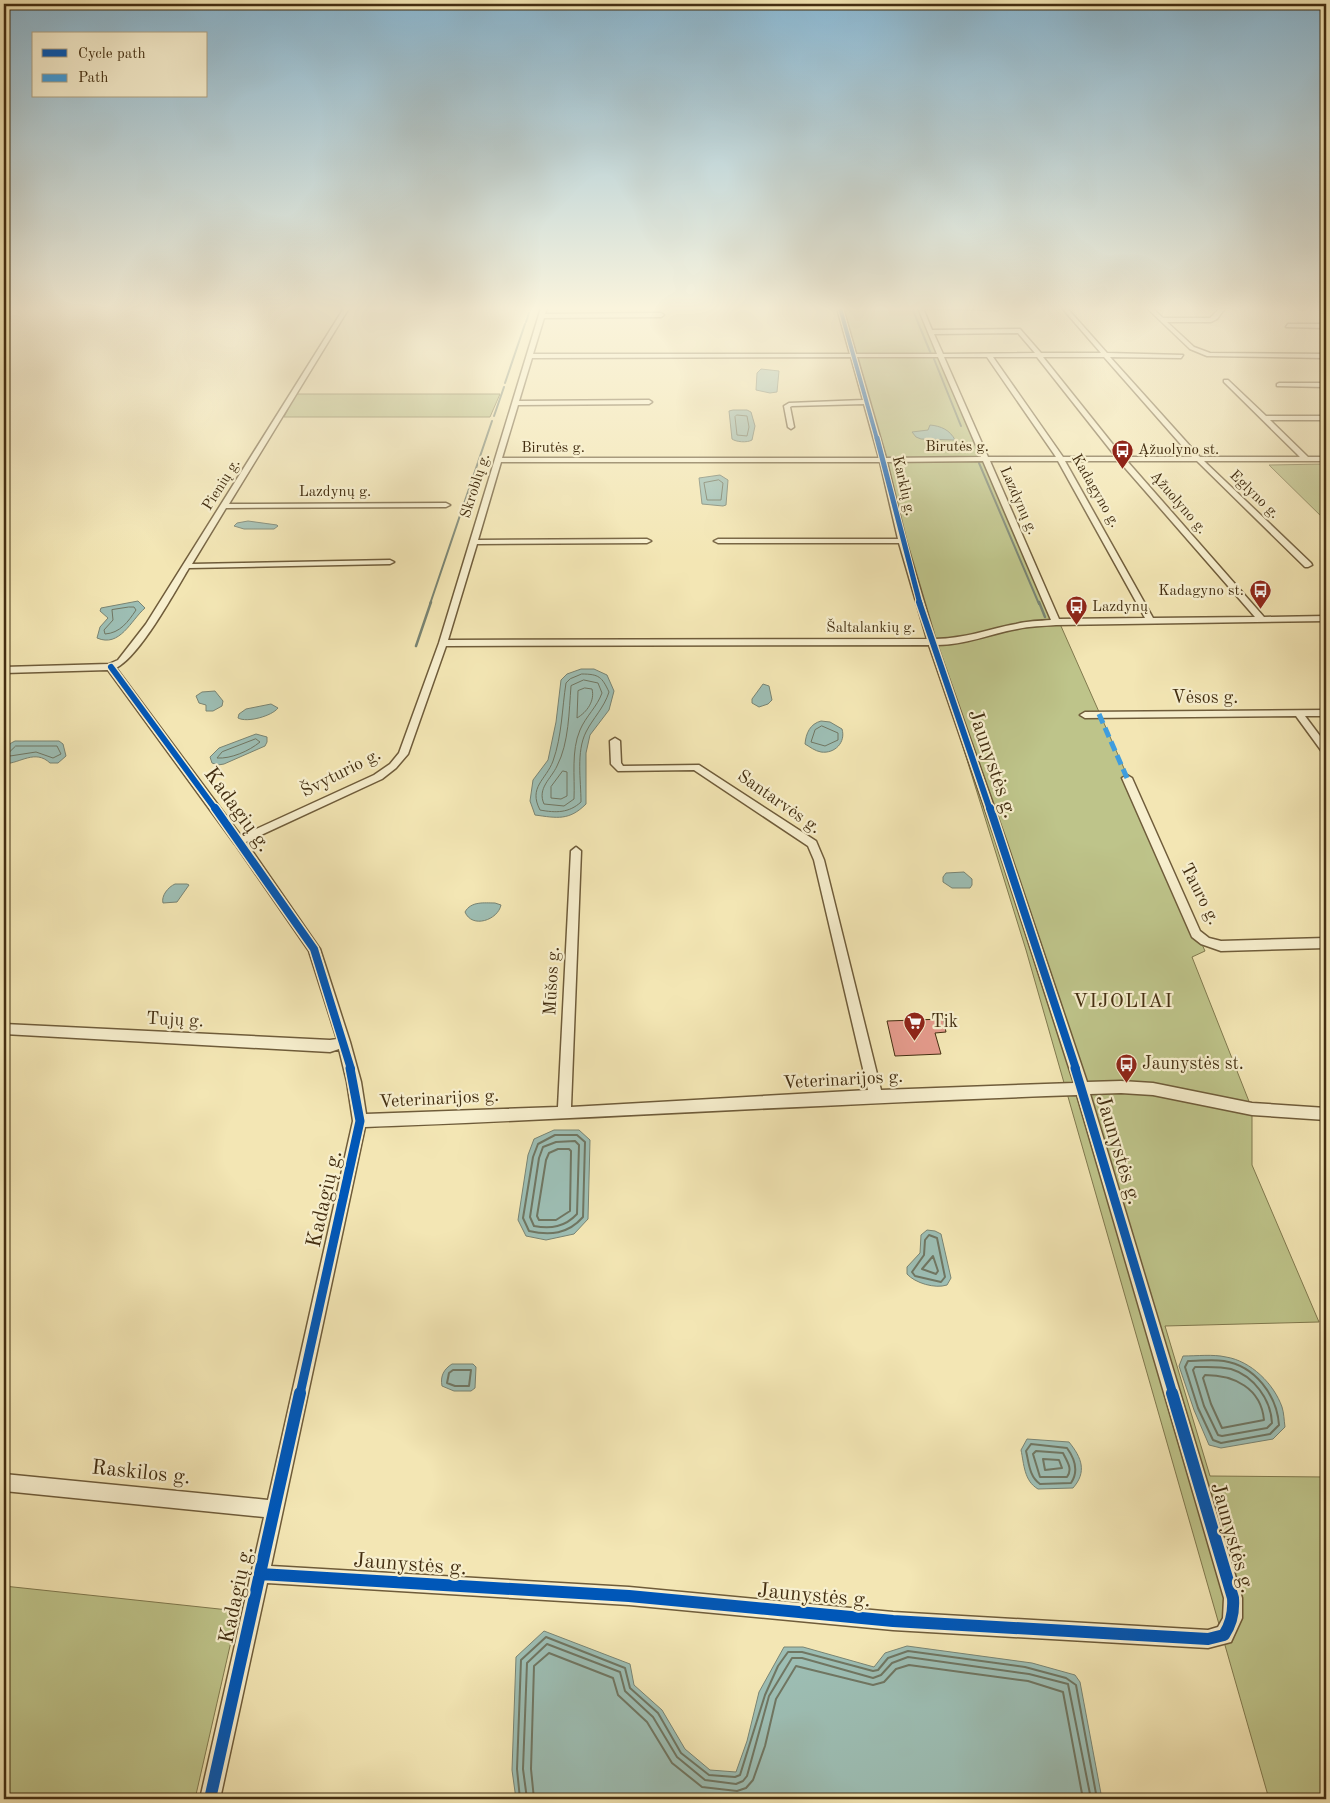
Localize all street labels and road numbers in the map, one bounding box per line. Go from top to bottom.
street label: Birutės g. [925,440,989,455]
street label: Birutės g. [521,441,585,456]
street label: Skroblų g. [459,452,493,520]
street label: Kadagyno g. [1068,452,1122,530]
street label: Karklų g. [889,454,917,518]
street label: Pienių g. [200,457,244,513]
street label: Lazdynų g. [996,465,1040,537]
street label: Eglyno g. [1226,468,1282,522]
street label: Ąžuolyno g. [1147,469,1209,537]
street label: Lazdynų g. [299,485,371,500]
street label: Šaltalankių g. [826,618,916,636]
street label: Vėsos g. [1172,689,1238,707]
street label: Jaunystės g. [964,707,1020,821]
street label: Švyturio g. [296,741,384,801]
street label: Kadagių g. [199,764,275,856]
street label: Santarvės g. [734,767,824,837]
street label: Tauro g. [1177,860,1223,928]
street label: Mūšos g. [541,946,563,1016]
street label: Tujų g. [146,1010,204,1030]
street label: Veterinarijos g. [782,1068,904,1092]
street label: Veterinarijos g. [378,1087,500,1111]
street label: Jaunystės g. [1091,1093,1145,1207]
street label: Kadagių g. [304,1148,346,1250]
street label: Raskilos g. [90,1457,192,1489]
street label: Jaunystės g. [1206,1480,1258,1596]
street label: Kadagių g. [216,1544,258,1646]
street label: Jaunystės g. [353,1551,467,1579]
street label: Jaunystės g. [756,1581,872,1611]

